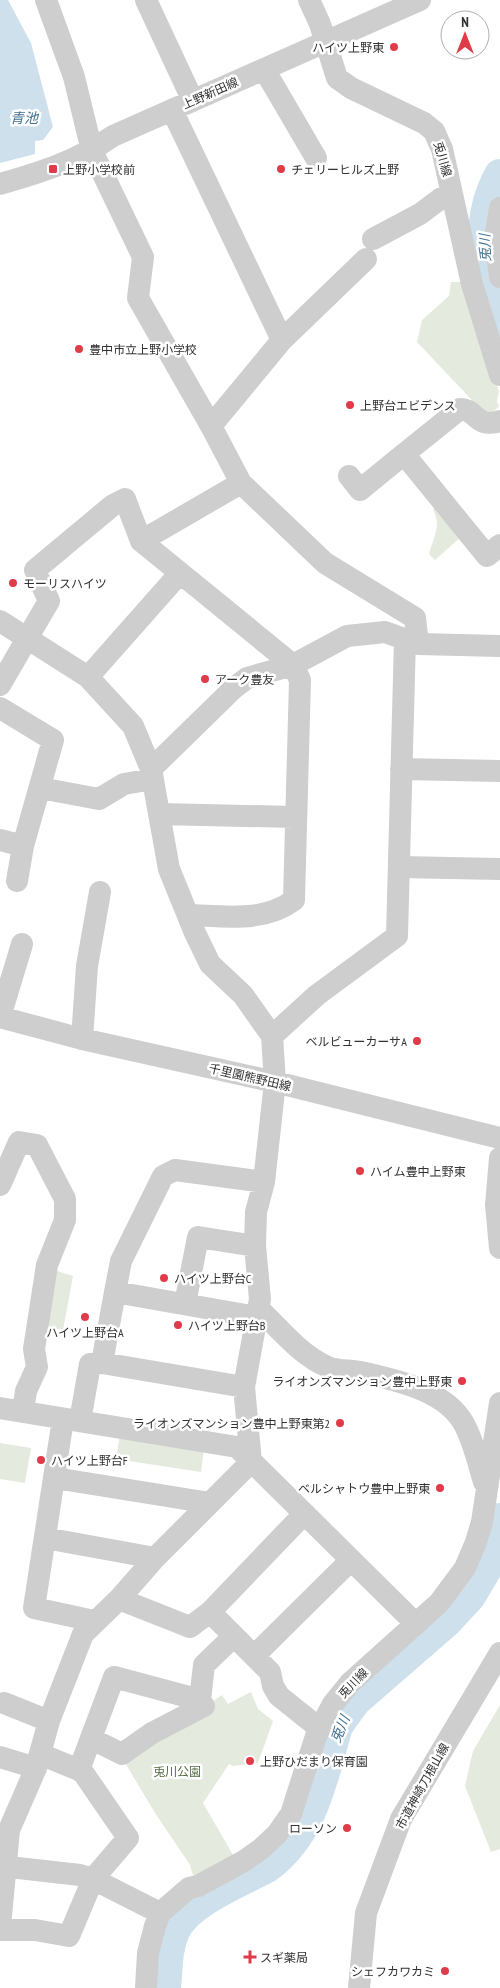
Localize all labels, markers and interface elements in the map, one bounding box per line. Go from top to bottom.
north arrow [440,10,490,60]
text: N [461,13,469,31]
place label: ハイツ上野東 [312,40,384,55]
marker: ハイツ上野東 [388,41,400,53]
street label: 上野新田線 [180,74,240,112]
water label: 青池 [10,109,40,127]
street label: 兎川線 [431,140,455,178]
place label: 上野小学校前 [63,162,135,177]
place label: チェリーヒルズ上野 [291,162,399,177]
marker: 上野小学校前 [47,163,59,175]
marker: チェリーヒルズ上野 [275,163,287,175]
water label: 兎川 [475,232,494,262]
place label: 豊中市立上野小学校 [89,342,197,357]
marker: 豊中市立上野小学校 [73,343,85,355]
place label: 上野台エビデンス [360,398,456,413]
marker: 上野台エビデンス [344,399,356,411]
place label: モーリスハイツ [23,576,107,591]
marker: モーリスハイツ [7,577,19,589]
place label: アーク豊友 [215,672,274,687]
marker: アーク豊友 [199,673,211,685]
place label: ベルビューカーサA [306,1034,407,1049]
marker: ベルビューカーサA [411,1035,423,1047]
street label: 千里園熊野田線 [207,1060,293,1094]
place label: ハイム豊中上野東 [370,1164,466,1179]
marker: ハイム豊中上野東 [354,1165,366,1177]
place label: ハイツ上野台C [174,1271,252,1286]
marker: ハイツ上野台C [158,1272,170,1284]
marker: ハイツ上野台A [79,1311,91,1323]
place label: ハイツ上野台B [188,1318,266,1333]
marker: ハイツ上野台B [172,1319,184,1331]
place label: ハイツ上野台A [46,1325,124,1340]
place label: ライオンズマンション豊中上野東 [272,1374,452,1389]
marker: ライオンズマンション豊中上野東 [456,1375,468,1387]
place label: ライオンズマンション豊中上野東第2 [133,1416,330,1431]
marker: ライオンズマンション豊中上野東第2 [334,1417,346,1429]
place label: ハイツ上野台F [51,1453,128,1468]
marker: ハイツ上野台F [35,1454,47,1466]
place label: ベルシャトウ豊中上野東 [298,1481,430,1496]
marker: ベルシャトウ豊中上野東 [434,1482,446,1494]
street label: 兎川線 [335,1665,371,1701]
water label: 兎川 [326,1711,355,1745]
street label: 市道神崎刀根山線 [392,1740,452,1832]
place label: 上野ひだまり保育園 [260,1754,368,1769]
marker: 上野ひだまり保育園 [244,1755,256,1767]
park label: 兎川公園 [153,1764,201,1779]
place label: ローソン [289,1821,337,1836]
marker: ローソン [341,1822,353,1834]
place label: スギ薬局 [260,1950,308,1965]
marker: スギ薬局 [244,1951,256,1963]
place label: シェフカワカミ [351,1964,435,1979]
marker: シェフカワカミ [439,1965,451,1977]

